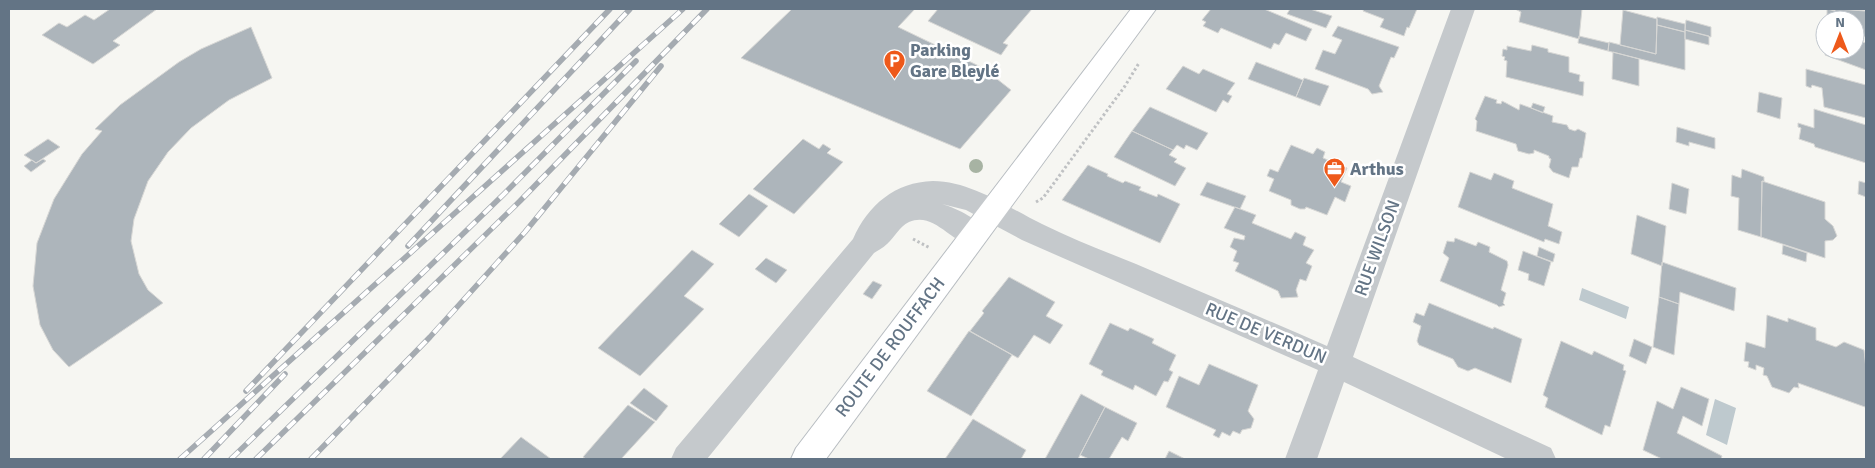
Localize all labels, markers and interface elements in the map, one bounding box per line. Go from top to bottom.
north arrow [1815,10,1865,60]
text: N [1835,14,1845,31]
place label: Parking Gare Bleylé [910,39,1000,82]
parking icon: Parking Gare Bleylé [882,48,906,79]
office icon: Arthus [1322,157,1346,188]
place label: Arthus [1350,158,1404,180]
street label: RUE WILSON [1349,197,1405,299]
street label: ROUTE DE ROUFFACH [830,273,950,421]
street label: RUE DE VERDUN [1202,298,1330,368]

